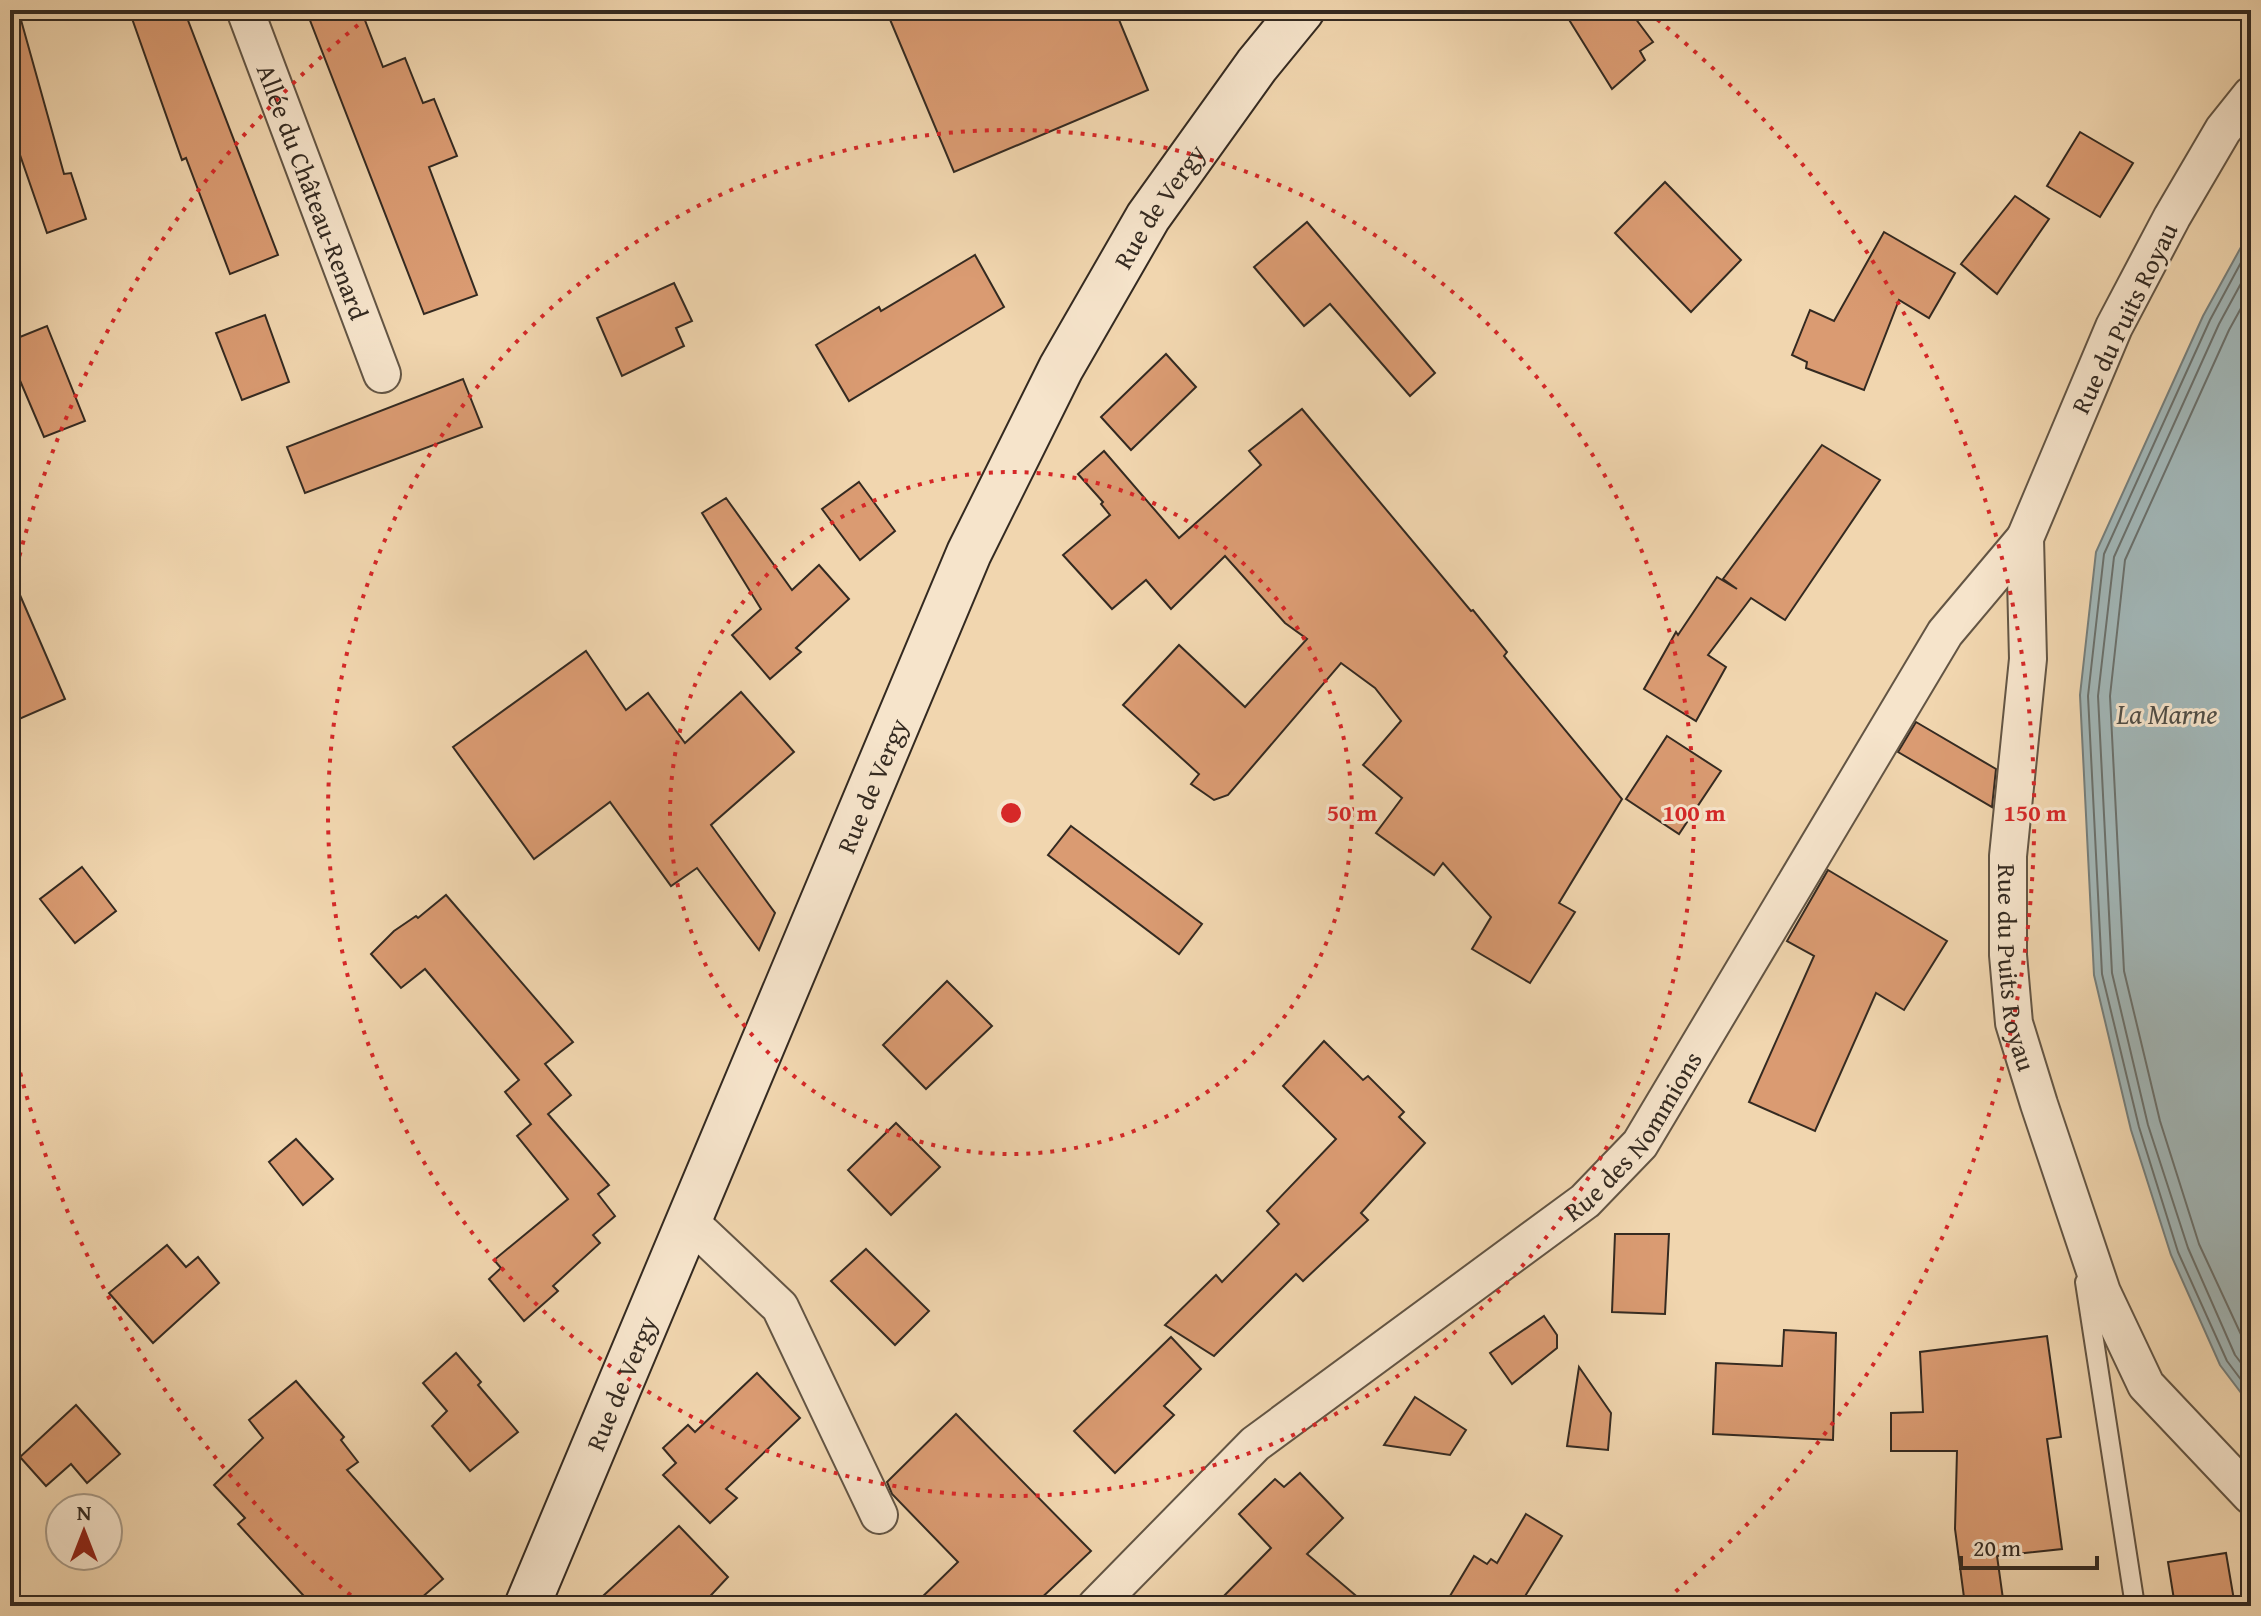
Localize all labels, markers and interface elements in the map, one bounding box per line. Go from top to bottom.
street label: Allée du Château-Renard [247,58,379,325]
street label: Rue de Vergy [1103,135,1214,276]
street label: Rue du Puits Royau [2061,216,2187,420]
water label: La Marne [2115,693,2218,734]
street label: Rue de Vergy [826,712,917,859]
text: 50 m [1327,795,1378,830]
text: 100 m [1662,795,1726,830]
text: 150 m [2003,795,2067,830]
centre of rings [997,799,1025,827]
street label: Rue du Puits Royau [1989,864,2047,1075]
street label: Rue des Nommions [1555,1043,1711,1230]
street label: Rue de Vergy [575,1309,666,1456]
north arrow [44,1492,124,1572]
text: N [77,1496,92,1528]
scale bar [1961,1520,2097,1570]
text: 20 m [1973,1530,2021,1565]

